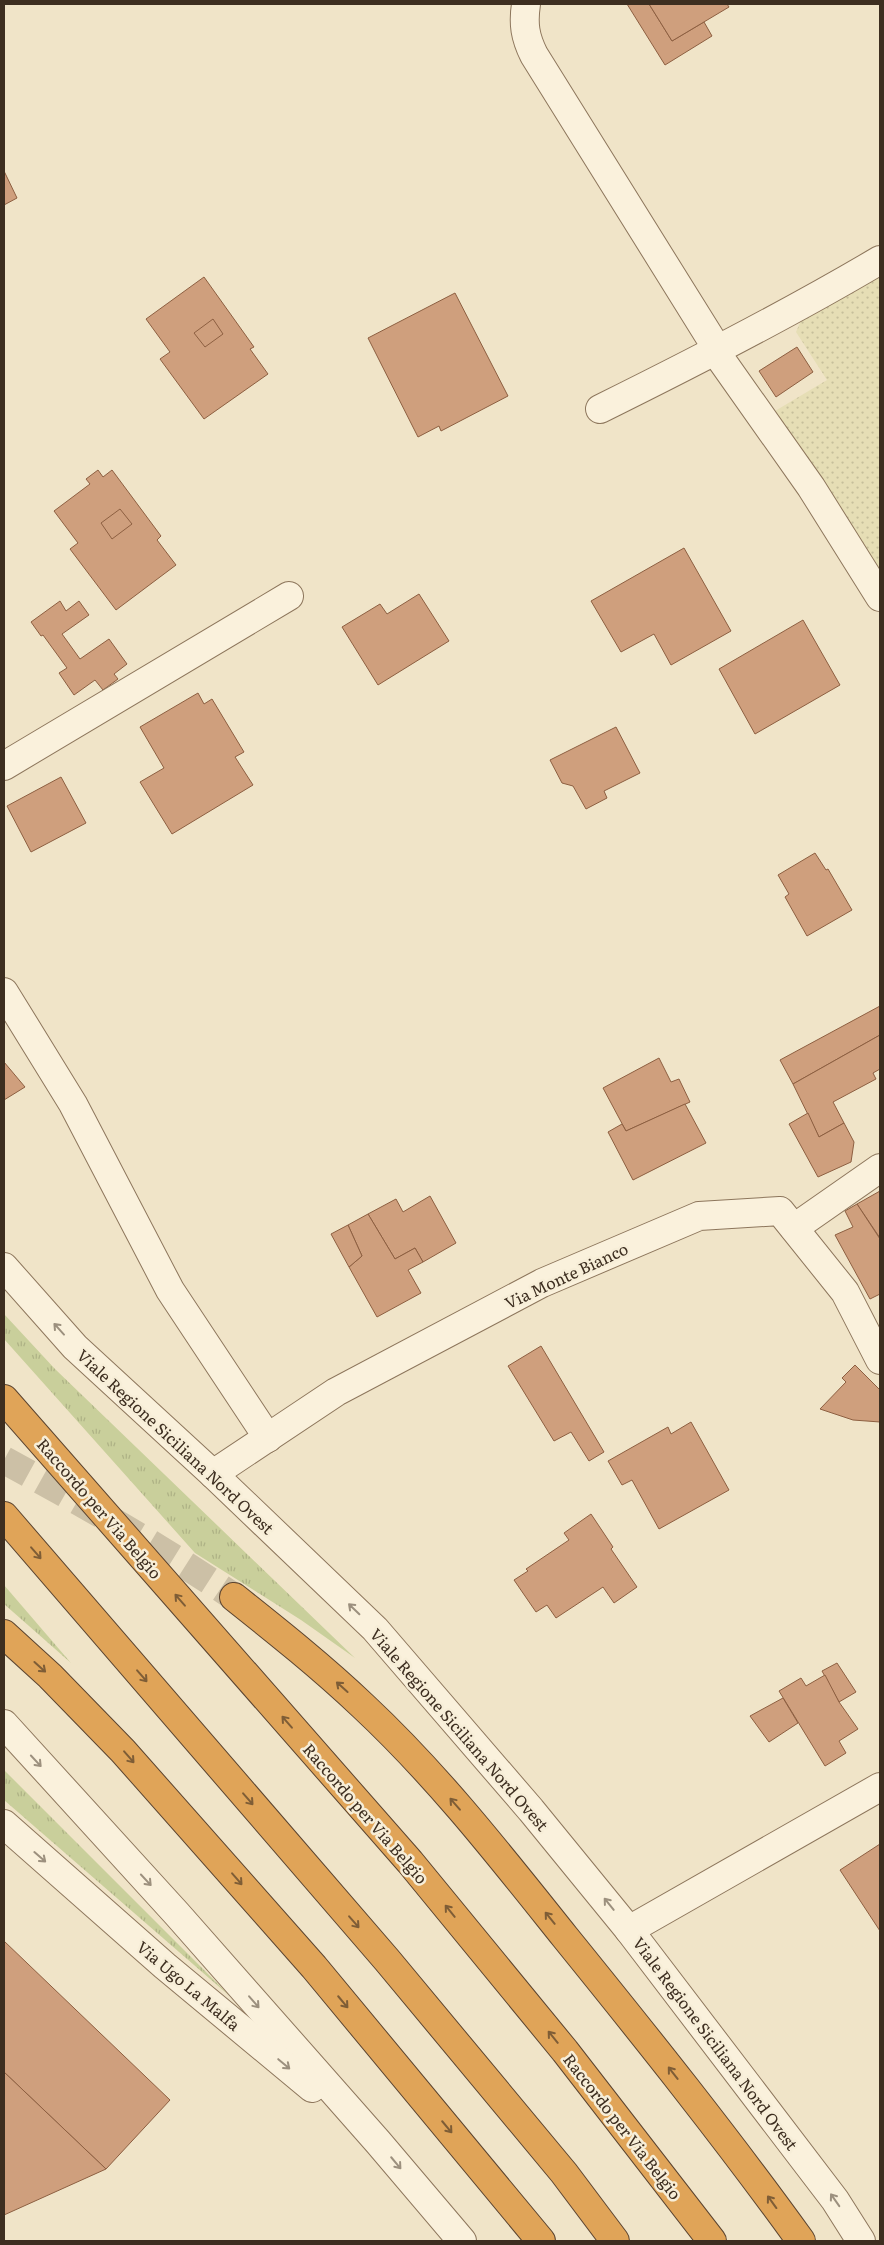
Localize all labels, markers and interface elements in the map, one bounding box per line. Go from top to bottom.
street label: Via Monte Bianco [500,1236,632,1314]
one-way arrow [53,1322,65,1335]
street label: Viale Regione Siciliana Nord Ovest [72,1343,280,1539]
street label: Raccordo per Via Belgio [32,1432,168,1584]
one-way arrow [30,1547,41,1560]
one-way arrow [174,1593,186,1606]
one-way arrow [348,1603,360,1615]
street label: Viale Regione Siciliana Nord Ovest [365,1622,555,1836]
one-way arrow [33,1661,46,1673]
one-way arrow [136,1670,148,1683]
one-way arrow [336,1681,349,1693]
one-way arrow [282,1716,293,1729]
street label: Raccordo per Via Belgio [298,1737,434,1889]
one-way arrow [123,1751,135,1764]
one-way arrow [30,1754,42,1767]
one-way arrow [242,1793,254,1806]
one-way arrow [449,1797,461,1810]
one-way arrow [34,1851,47,1862]
one-way arrow [231,1873,242,1886]
one-way arrow [140,1874,152,1887]
one-way arrow [603,1898,614,1911]
one-way arrow [445,1905,456,1918]
one-way arrow [545,1912,556,1925]
one-way arrow [349,1916,360,1929]
street label: Viale Regione Siciliana Nord Ovest [628,1931,805,2155]
street label: Via Ugo La Malfa [132,1934,246,2036]
one-way arrow [249,1995,260,2008]
one-way arrow [338,1995,349,2008]
one-way arrow [548,2031,559,2044]
street label: Raccordo per Via Belgio [558,2048,688,2204]
one-way arrow [277,2059,290,2070]
one-way arrow [668,2067,679,2080]
one-way arrow [441,2121,452,2134]
one-way arrow [390,2157,402,2170]
one-way arrow [830,2193,840,2207]
one-way arrow [767,2195,777,2209]

